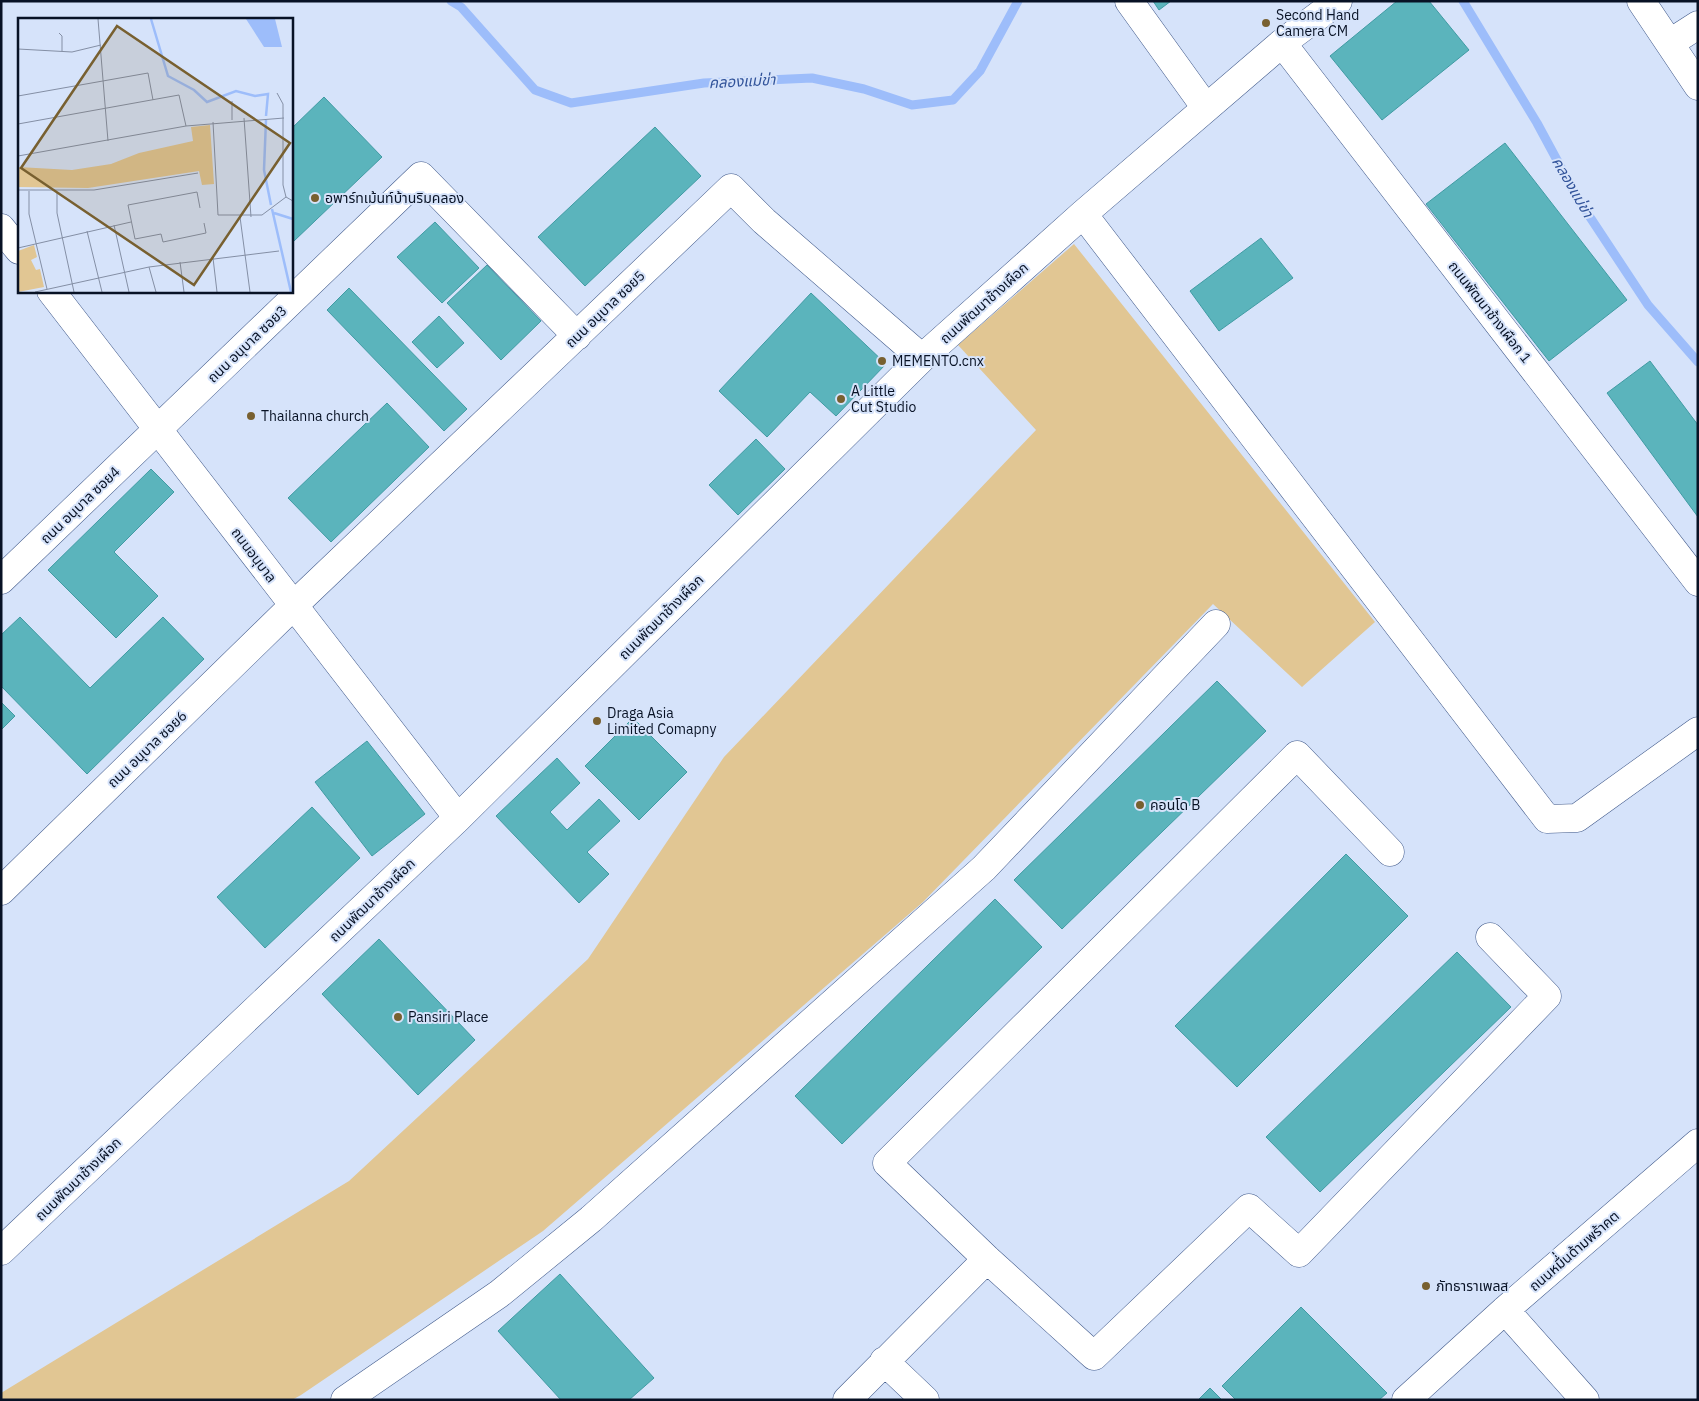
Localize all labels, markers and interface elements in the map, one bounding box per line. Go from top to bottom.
place label: Second Hand Camera CM [1276,6,1359,40]
marker: Second Hand Camera CM [1260,17,1272,29]
inset map [18,18,292,292]
water label: คลองแม่ข่า [708,70,777,92]
water label: คลองแม่ข่า [1548,153,1598,221]
place label: อพาร์ทเม้นท์บ้านริมคลอง [325,189,464,207]
marker: อพาร์ทเม้นท์บ้านริมคลอง [309,192,321,204]
street label: ถนนพัฒนาช้างเผือก 1 [1445,257,1535,367]
street label: ถนนพัฒนาช้างเผือก [936,259,1032,347]
street label: ถนน อนุบาล ซอย5 [562,267,648,351]
street label: ถนน อนุบาล ซอย3 [204,302,290,386]
place label: MEMENTO.cnx [892,352,984,370]
marker: MEMENTO.cnx [876,355,888,367]
place label: A Little Cut Studio [851,382,916,416]
marker: A Little Cut Studio [835,393,847,405]
place label: Thailanna church [261,407,369,425]
marker: Thailanna church [245,410,257,422]
street label: ถนน อนุบาล ซอย4 [37,463,123,547]
street label: ถนนอนุบาล [227,524,281,586]
street label: ถนนพัฒนาช้างเผือก [615,571,707,663]
place label: Draga Asia Limited Comapny [607,704,716,738]
street label: ถนน อนุบาล ซอย6 [104,707,190,791]
marker: Draga Asia Limited Comapny [591,715,603,727]
place label: คอนโด B [1150,796,1200,814]
marker: คอนโด B [1134,799,1146,811]
street label: ถนนพัฒนาช้างเผือก [325,854,419,946]
place label: Pansiri Place [408,1008,489,1026]
marker: Pansiri Place [392,1011,404,1023]
street label: ถนนพัฒนาช้างเผือก [31,1133,125,1225]
street label: ถนนหมื่่นด้ามพร้าคต [1522,1203,1623,1295]
place label: ภัทธาราเพลส [1436,1277,1508,1295]
marker: ภัทธาราเพลส [1420,1280,1432,1292]

